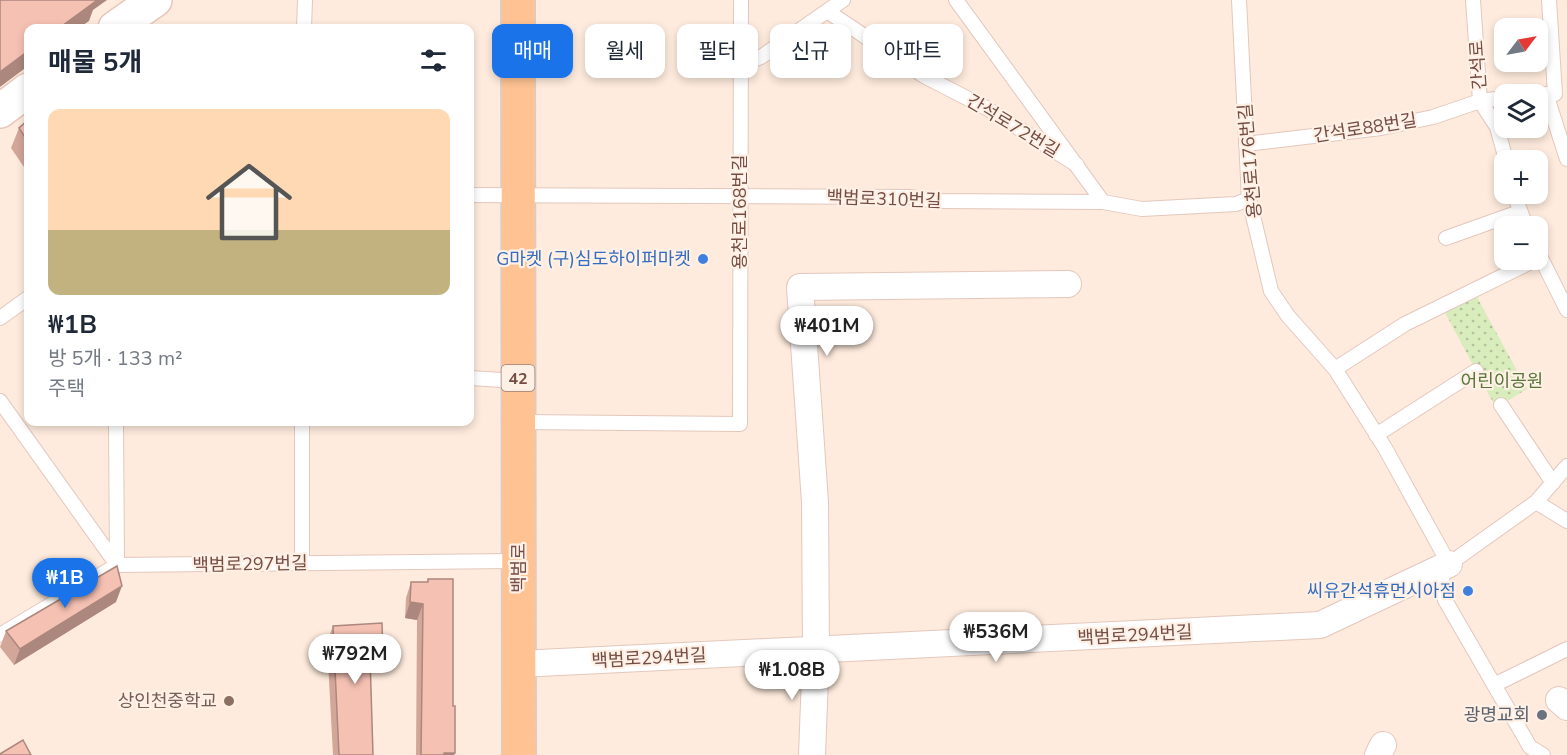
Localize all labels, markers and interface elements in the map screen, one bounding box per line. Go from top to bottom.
north arrow [1494,18,1548,72]
map controls [1494,18,1548,270]
chip: 매매 [492,24,573,78]
chip: 월세 [585,24,665,78]
chip: 필터 [677,24,758,78]
chip: 신규 [770,24,851,78]
chip: 아파트 [863,24,963,78]
street label: 간석로 [1464,39,1492,91]
icon: filters [417,44,450,77]
text: 매물 5개 [48,45,142,80]
button: layers [1494,84,1548,138]
street label: 간석로72번길 [962,89,1064,163]
street label: 용천로176번길 [1233,103,1267,219]
street label: 간석로88번길 [1312,108,1418,148]
icon: home [195,148,303,256]
button: + [1494,150,1548,204]
street label: 용천로168번길 [728,154,752,270]
street label: 백범로310번길 [826,185,942,213]
button: − [1494,216,1548,270]
place label: G마켓 (구)심도하이퍼마켓 [496,247,691,271]
marker: G마켓 (구)심도하이퍼마켓 [696,252,710,266]
pin: ₩401M [785,306,869,357]
text: ₩1B [48,307,97,342]
text: ₩401M [794,312,860,339]
text: 방 5개 · 133 m² [48,345,183,372]
road number: 42 [502,365,534,391]
park label: 어린이공원 [1461,369,1543,393]
text: 주택 [48,375,85,402]
street label: 백범로 [507,543,531,593]
street label: 백범로297번길 [192,551,308,577]
pin: ₩1B [36,558,94,609]
text: ₩1B [46,564,84,591]
place label: 씨유간석휴먼시아점 [1307,579,1456,603]
marker: 씨유간석휴먼시아점 [1461,584,1475,598]
pin: ₩536M [954,612,1038,663]
text: ₩536M [963,618,1029,645]
street label: 백범로294번길 [1077,620,1193,650]
pin: ₩792M [313,634,397,685]
text: ₩792M [322,640,388,667]
street label: 백범로294번길 [591,643,707,673]
pin: ₩1.08B [743,650,841,701]
text: ₩1.08B [759,656,825,683]
place label: 상인천중학교 [118,689,217,713]
marker: 상인천중학교 [222,694,236,708]
place label: 광명교회 [1464,703,1530,727]
marker: 광명교회 [1535,708,1549,722]

